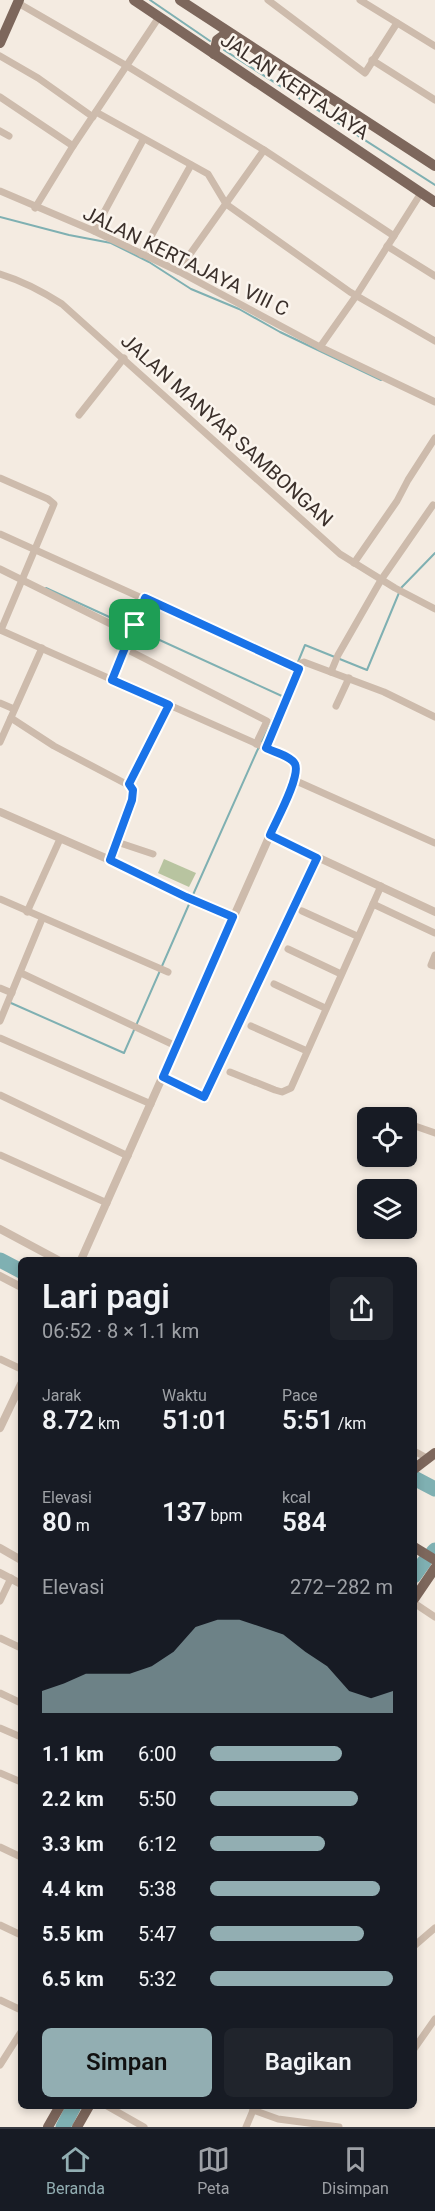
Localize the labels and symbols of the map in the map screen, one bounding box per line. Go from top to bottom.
street label: JALAN KERTAJAYA [216,27,374,145]
street label: JALAN KERTAJAYA VIII C [79,201,293,321]
street label: JALAN MANYAR SAMBONGAN [116,328,338,532]
pin [109,599,160,650]

